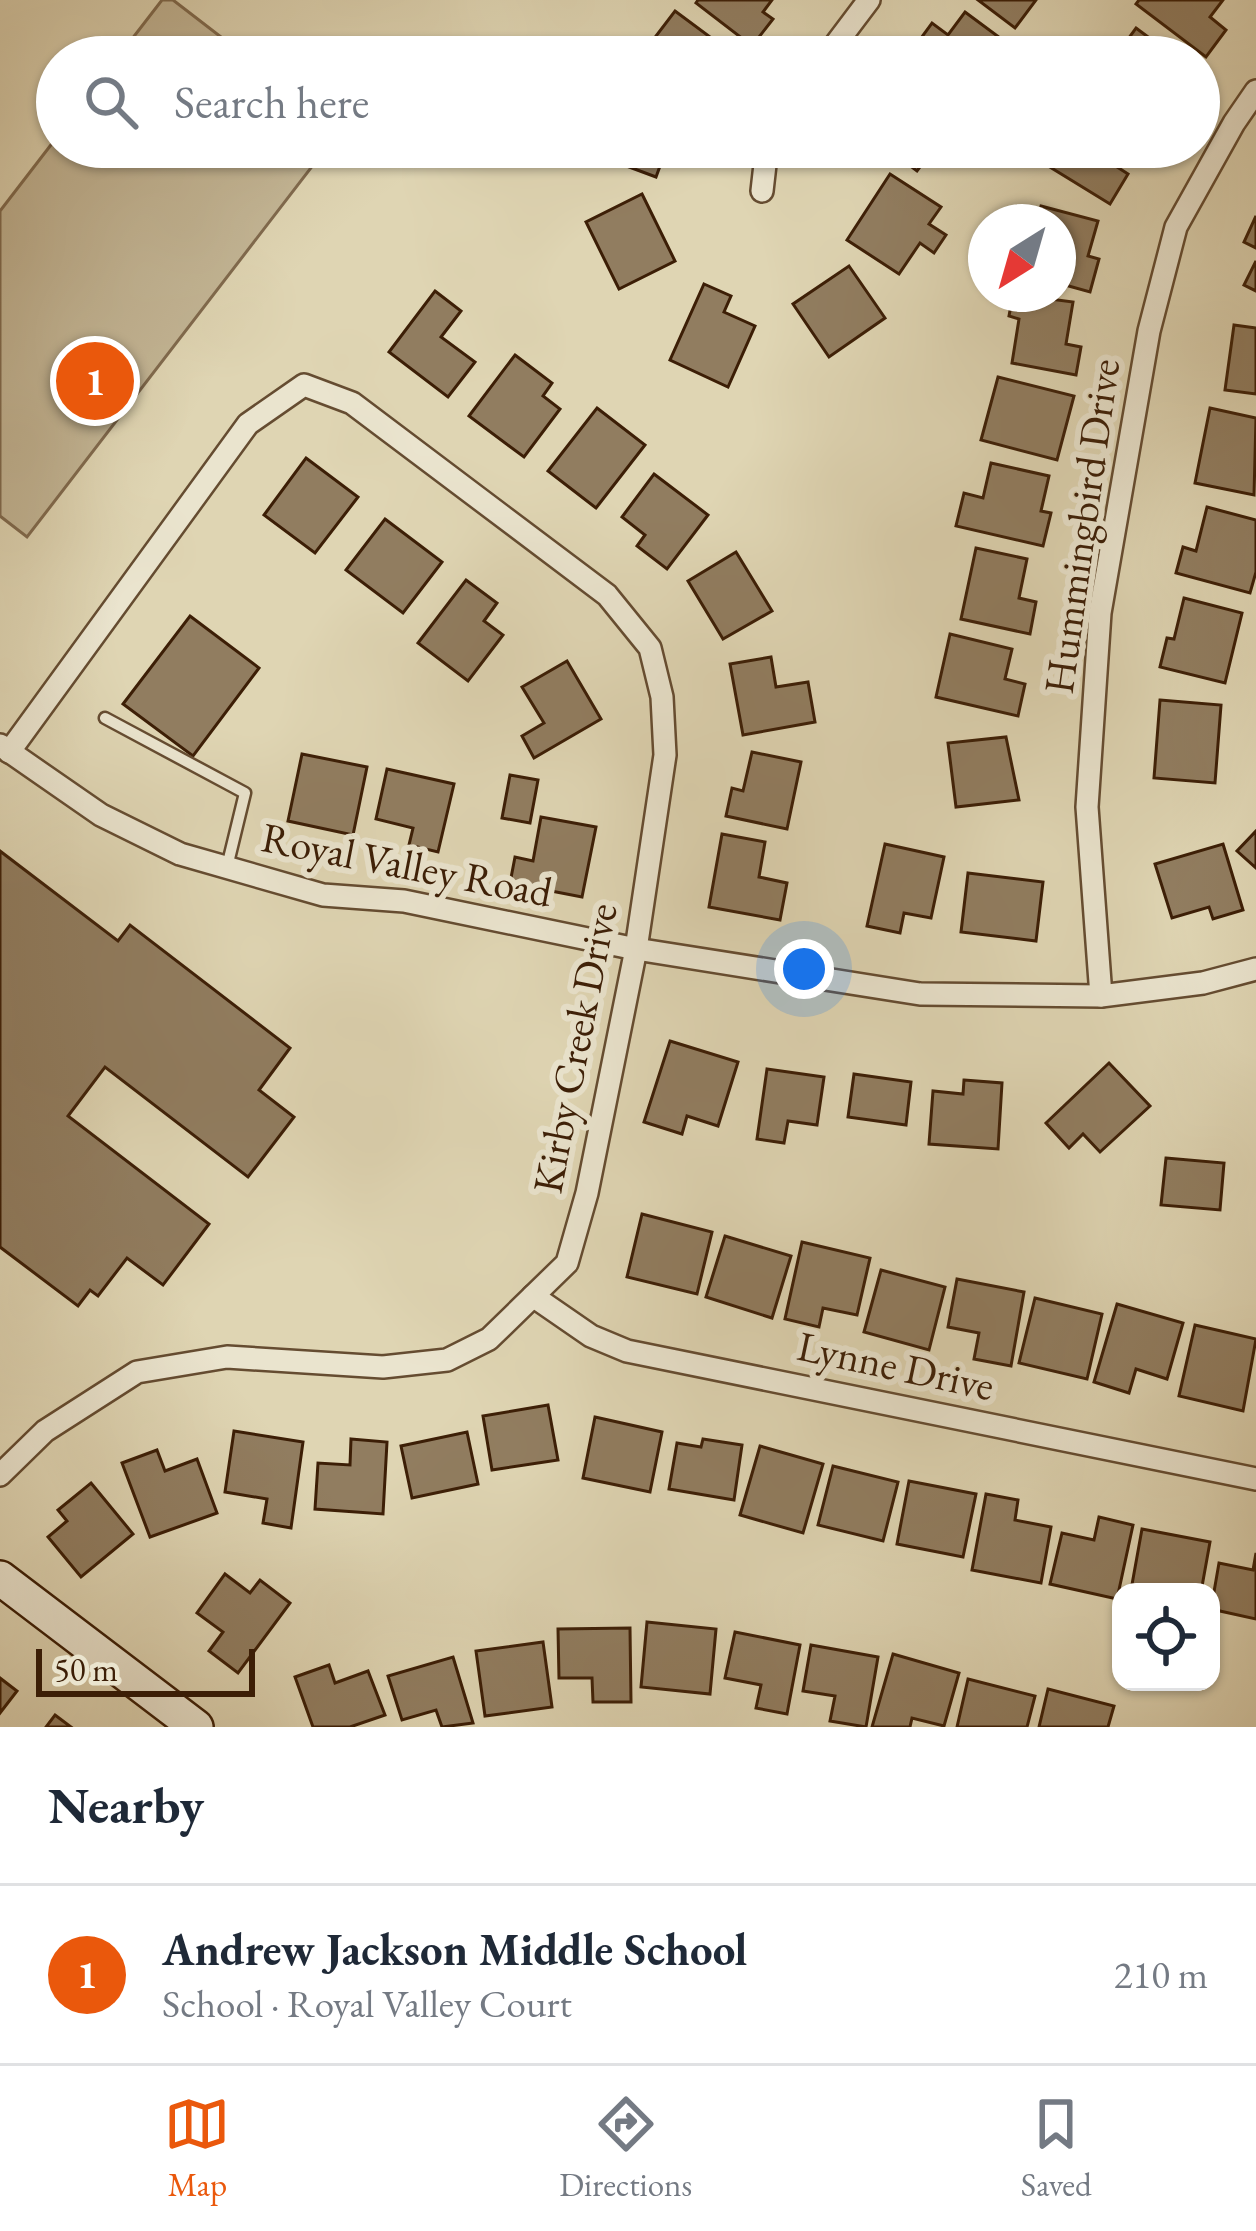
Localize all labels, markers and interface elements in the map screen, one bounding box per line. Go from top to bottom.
search box [36,36,1220,168]
icon: search [78,69,144,135]
text: Search here [174,73,369,131]
north arrow [968,204,1076,312]
pin: 1 [56,336,134,426]
street label: Hummingbird Drive [1031,355,1132,697]
street label: Royal Valley Road [257,809,558,920]
street label: Kirby Creek Drive [519,898,630,1198]
your location [774,939,834,999]
street label: Lynne Drive [793,1318,999,1413]
map controls [1112,1583,1220,1691]
button: locate [1112,1583,1220,1691]
scale bar [36,1643,255,1696]
text: 50 m [54,1648,118,1691]
text: Nearby [48,1772,204,1838]
text: Andrew Jackson Middle School [162,1920,747,1978]
text: 1 [77,1949,97,2000]
text: 210 m [1114,1949,1208,2000]
text: School · Royal Valley Court [162,1978,572,2029]
tab: Map [164,2091,230,2206]
tab: Directions [559,2091,692,2206]
tab: Saved [1021,2091,1092,2206]

